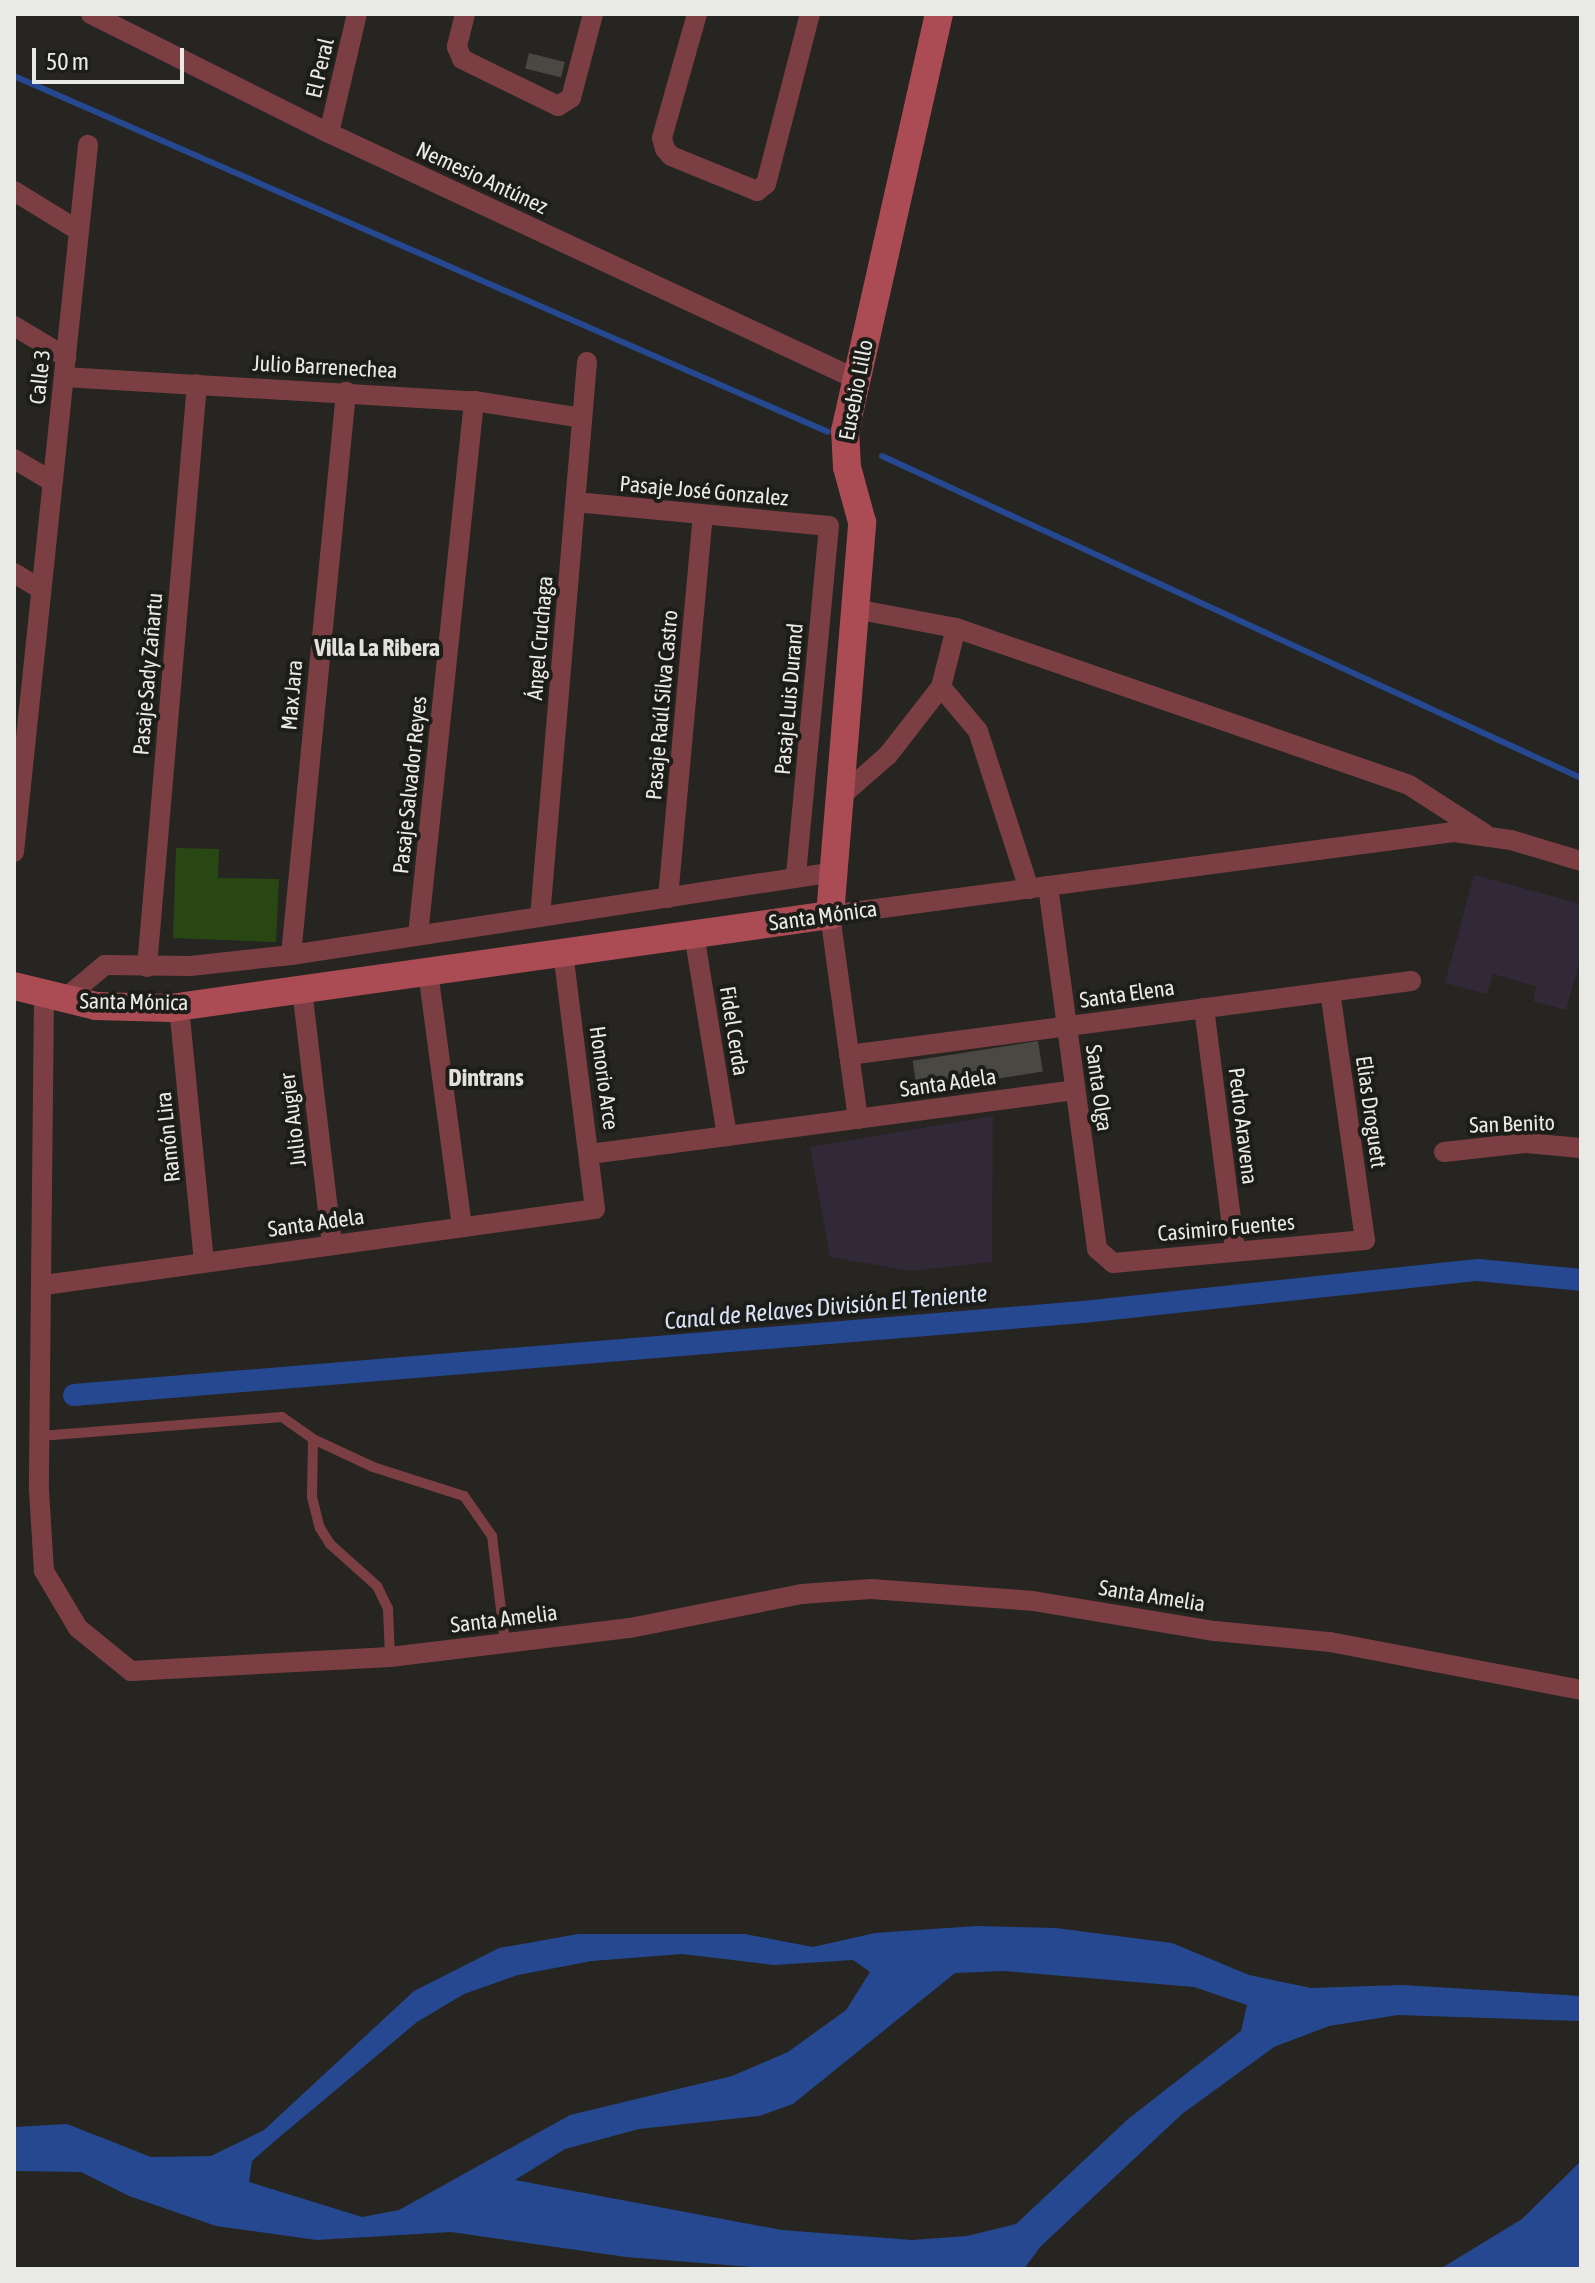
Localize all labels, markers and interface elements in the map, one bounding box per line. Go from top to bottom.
scale bar [36,32,188,82]
street label: El Peral [300,35,340,101]
text: 50 m [46,48,89,75]
street label: Nemesio Antúnez [412,136,552,220]
street label: Eusebio Lillo [833,337,879,443]
street label: Calle 3 [24,348,56,406]
street label: Julio Barrenechea [252,350,398,384]
street label: Pasaje José Gonzalez [619,470,789,512]
street label: Ángel Cruchaga [521,575,559,701]
street label: Pasaje Sady Zañartu [128,592,168,756]
street label: Pasaje Raúl Silva Castro [641,609,683,801]
street label: Pasaje Luis Durand [769,622,809,776]
district label: Villa La Ribera [314,634,440,662]
street label: Max Jara [276,659,308,731]
street label: Pasaje Salvador Reyes [388,695,432,875]
street label: Santa Mónica [767,895,879,937]
street label: Santa Elena [1078,974,1176,1014]
street label: Fidel Cerda [714,984,754,1078]
street label: Santa Mónica [79,988,189,1016]
street label: Honorio Arce [584,1024,624,1132]
street label: Santa Olga [1080,1043,1118,1133]
street label: Elias Droguett [1350,1054,1392,1170]
street label: Santa Adela [898,1063,998,1103]
district label: Dintrans [448,1064,524,1092]
street label: Pedro Aravena [1223,1066,1263,1186]
street label: Julio Augier [274,1072,312,1168]
street label: Ramón Lira [150,1090,186,1184]
street label: San Benito [1469,1109,1555,1139]
street label: Santa Adela [266,1203,366,1243]
street label: Casimiro Fuentes [1156,1209,1296,1247]
water label: Canal de Relaves División El Teniente [663,1279,989,1335]
street label: Santa Amelia [1097,1575,1207,1617]
street label: Santa Amelia [449,1599,559,1639]

